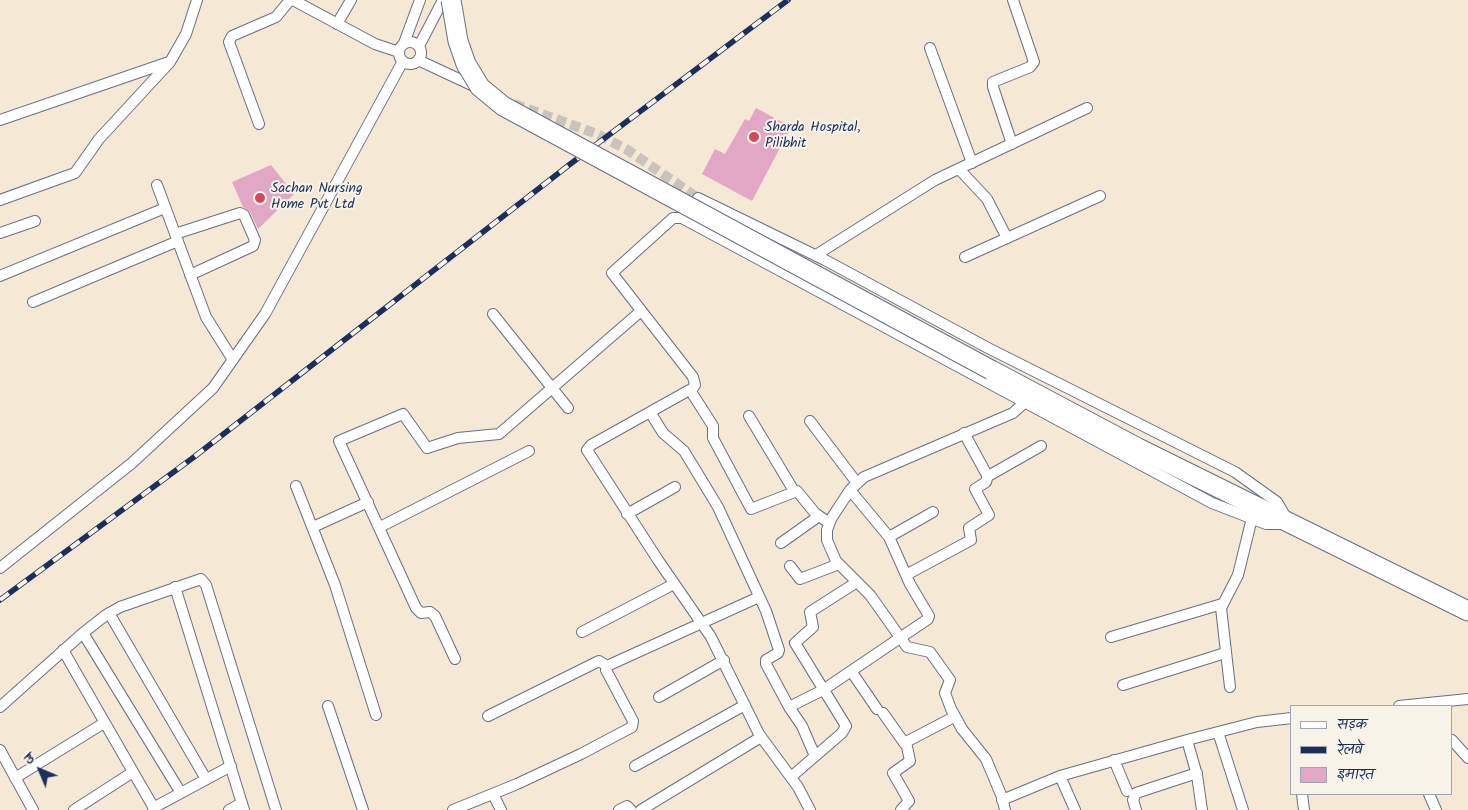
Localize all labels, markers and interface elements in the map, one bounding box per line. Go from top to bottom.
place label: Sharda Hospital, Pilibhit [765,121,861,154]
marker: Sharda Hospital, Pilibhit [747,130,761,144]
place label: Sachan Nursing Home Pvt Ltd [271,182,363,214]
marker: Sachan Nursing Home Pvt Ltd [253,191,267,205]
legend [1290,705,1453,795]
text: सड़क [1337,713,1367,737]
text: रेलवे [1337,738,1362,762]
north arrow [15,745,65,795]
text: उ [19,749,40,770]
text: इमारत [1337,763,1374,787]

